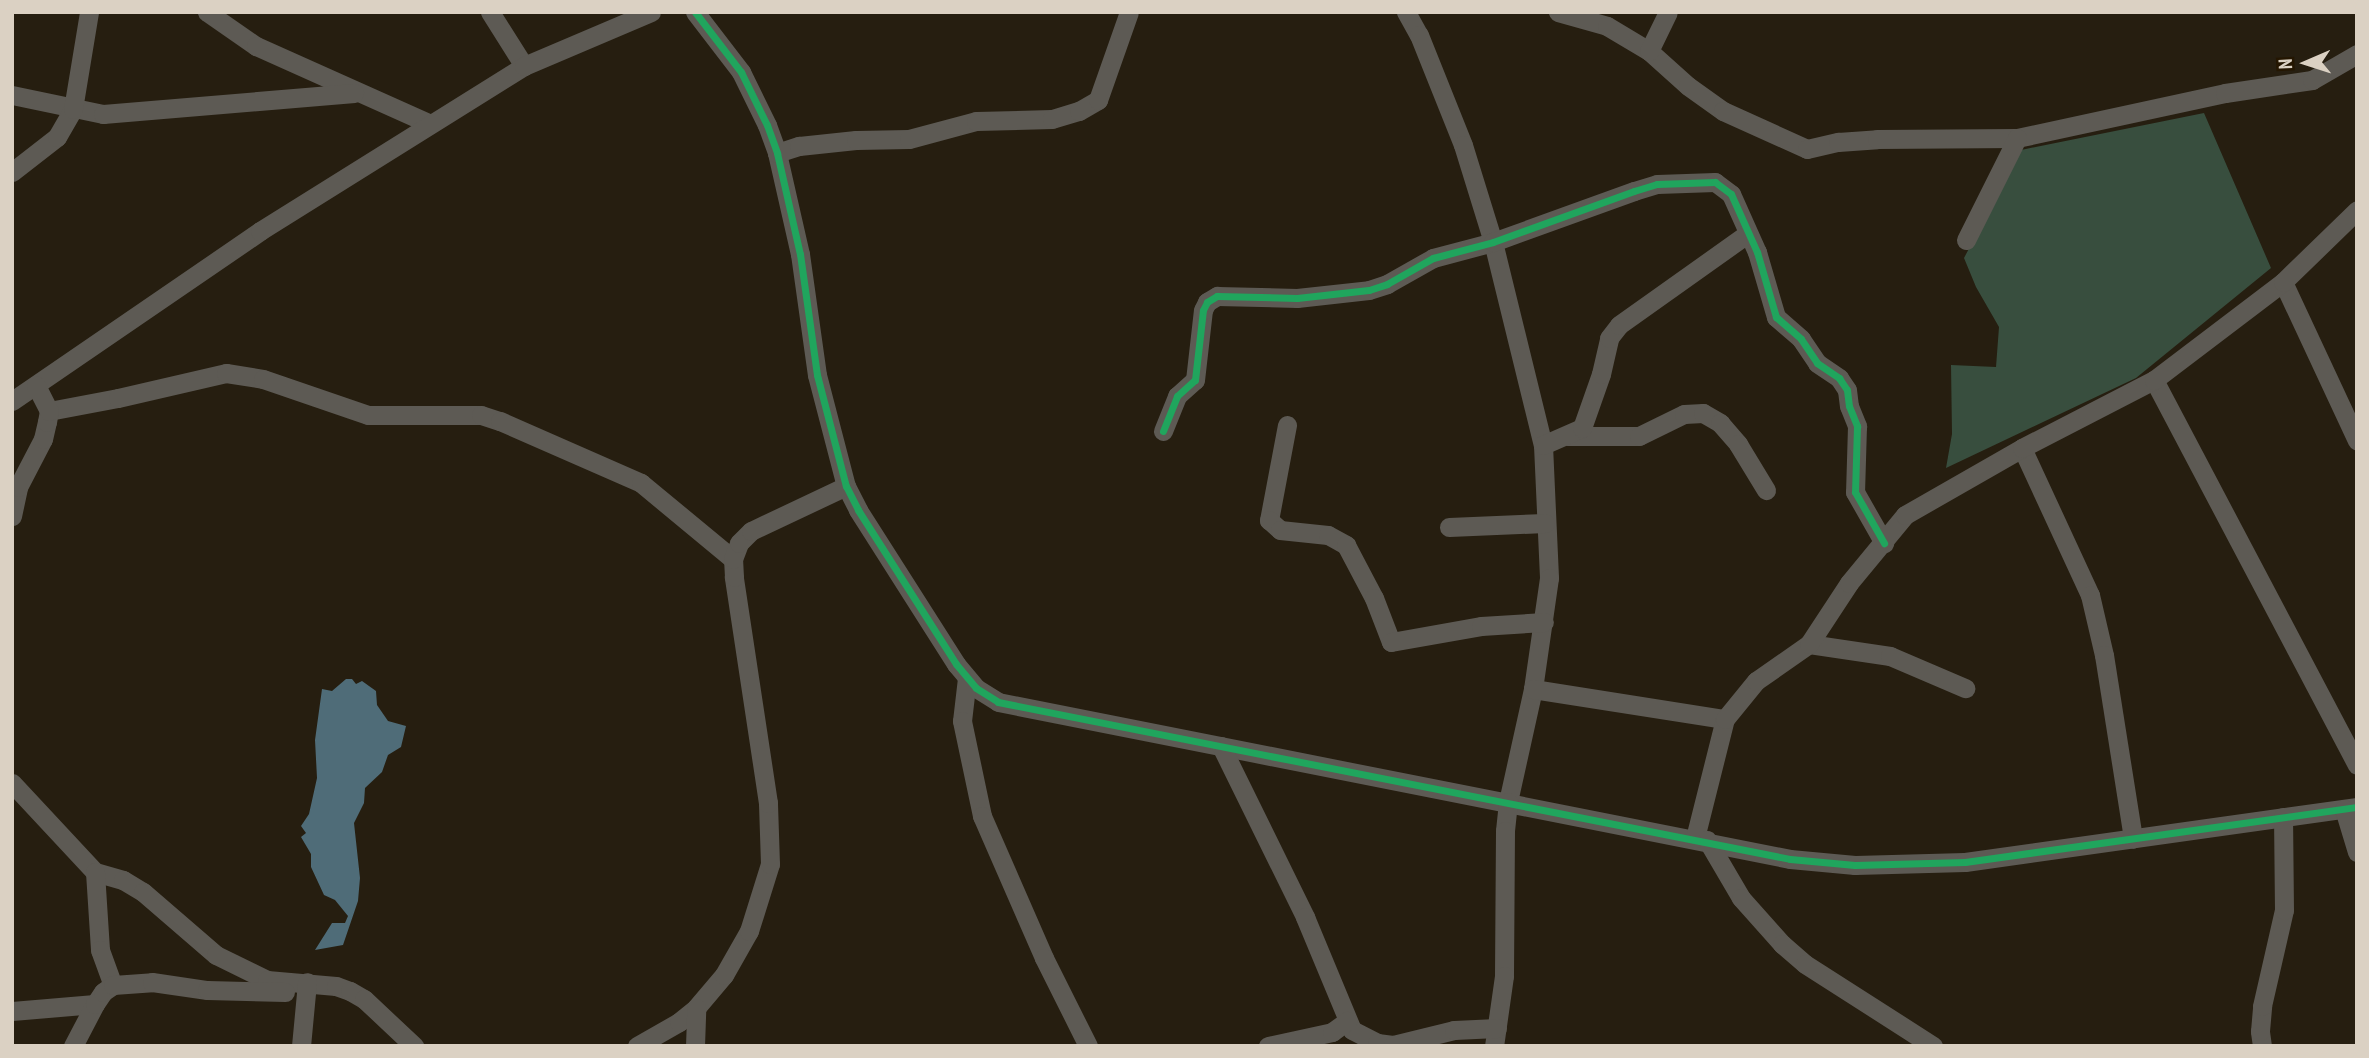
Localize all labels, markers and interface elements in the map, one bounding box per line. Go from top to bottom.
north arrow [2271,28,2341,98]
text: N [2273,58,2297,70]

